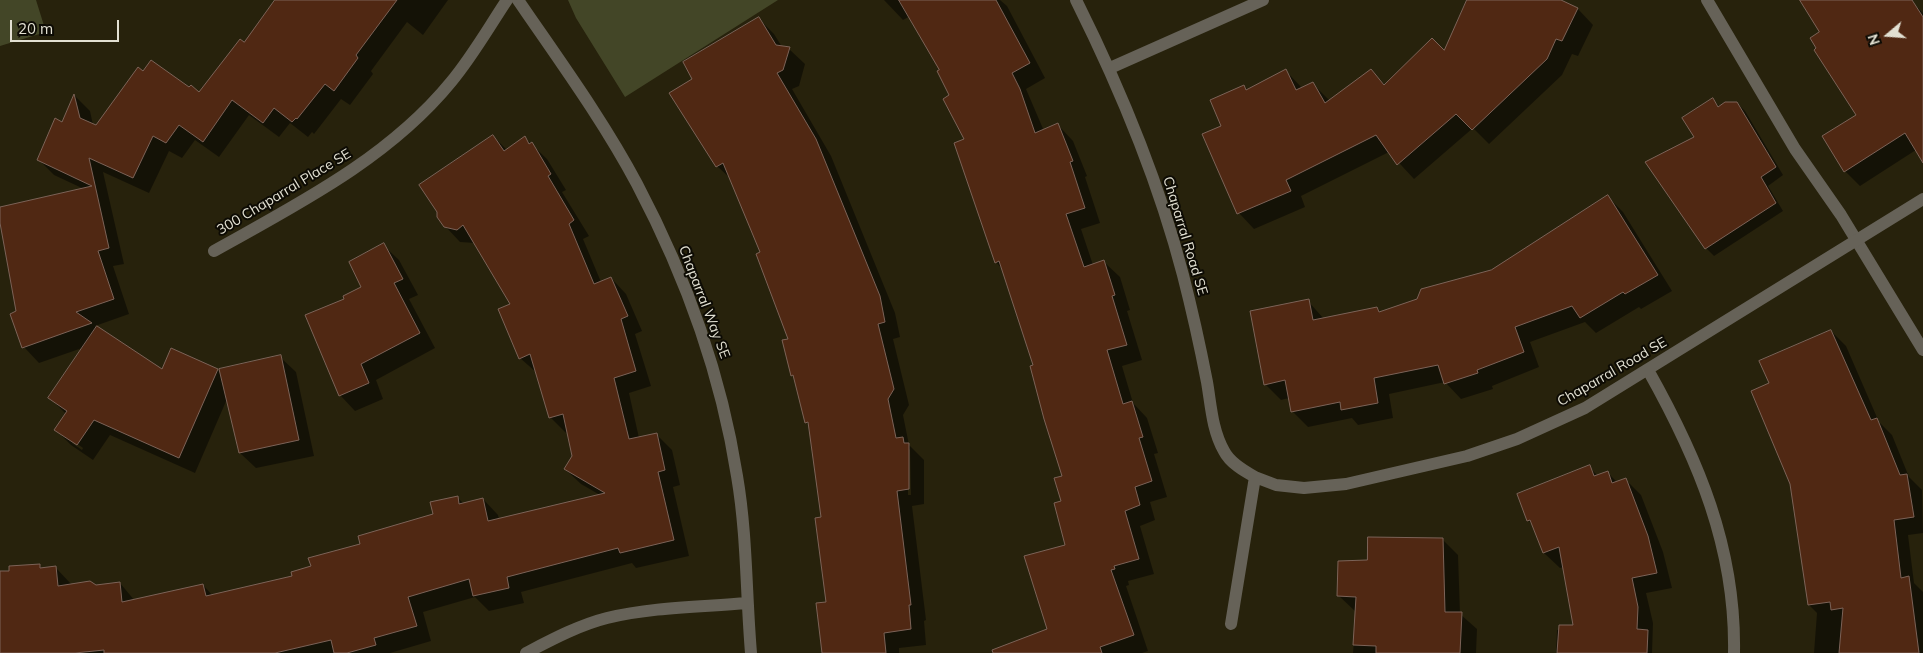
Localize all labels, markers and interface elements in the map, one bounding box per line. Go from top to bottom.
scale bar [12,10,121,42]
north arrow [1863,10,1913,60]
text: 20 m [18,19,53,38]
text: N [1864,32,1884,47]
street label: 300 Chaparral Place SE [214,145,354,239]
street label: Chaparral Road SE [1159,175,1211,297]
street label: Chaparral Way SE [675,243,733,361]
street label: Chaparral Road SE [1554,334,1670,410]

